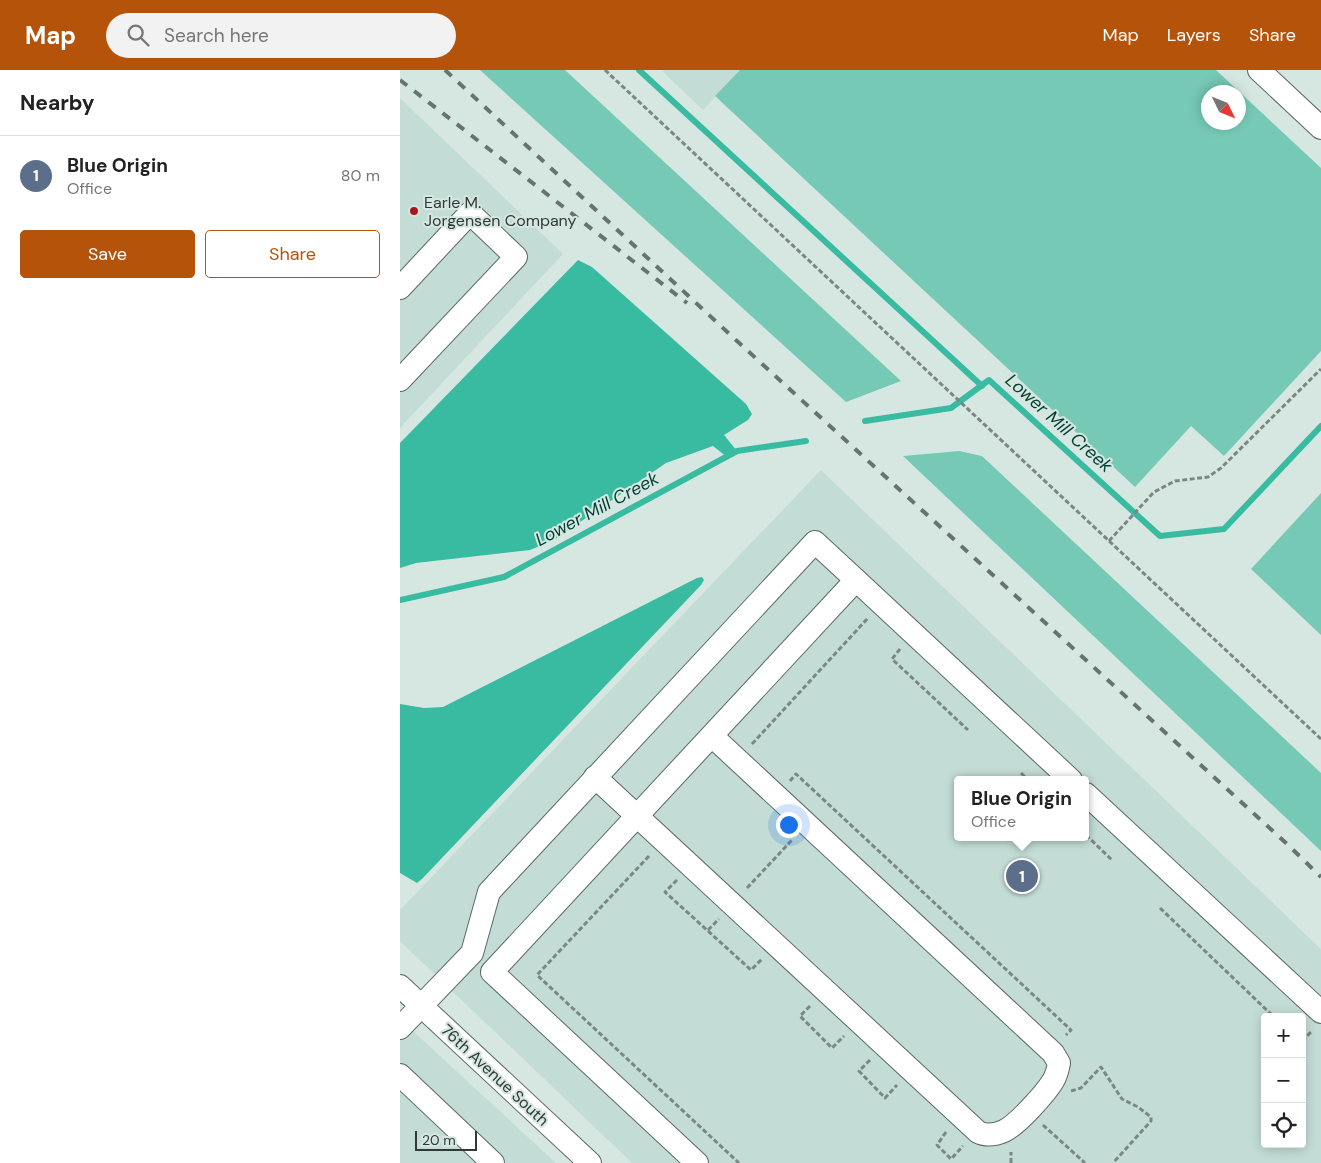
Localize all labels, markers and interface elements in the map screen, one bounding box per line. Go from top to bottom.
search box [106,13,456,58]
text: Map [25,20,76,51]
icon: search [124,21,152,49]
text: Search here [164,23,269,48]
text: Map [1103,23,1139,47]
text: Layers [1167,23,1221,47]
text: Share [1249,23,1296,47]
north arrow [1201,85,1246,130]
text: Nearby [20,89,94,117]
text: Blue Origin [67,153,168,178]
text: 1 [33,165,39,186]
text: 80 m [341,165,380,186]
text: Office [67,178,112,199]
place label: Earle M. Jorgensen Company [424,192,577,231]
marker: Earle M. Jorgensen Company [408,205,420,217]
button: Save [20,230,195,278]
button: Share [205,230,380,278]
water label: Lower Mill Creek [1000,368,1118,478]
water label: Lower Mill Creek [531,466,664,552]
popup [954,776,1089,841]
text: Blue Origin [971,786,1072,811]
text: Office [971,811,1016,832]
your location [776,812,802,838]
pin: 1 [1006,857,1038,895]
map controls [1261,1013,1306,1148]
button: + [1261,1013,1306,1058]
street label: 76th Avenue South [437,1020,553,1130]
button: − [1261,1058,1306,1103]
button: locate [1261,1103,1306,1148]
scale bar [415,1128,478,1151]
text: 20 m [422,1131,456,1149]

